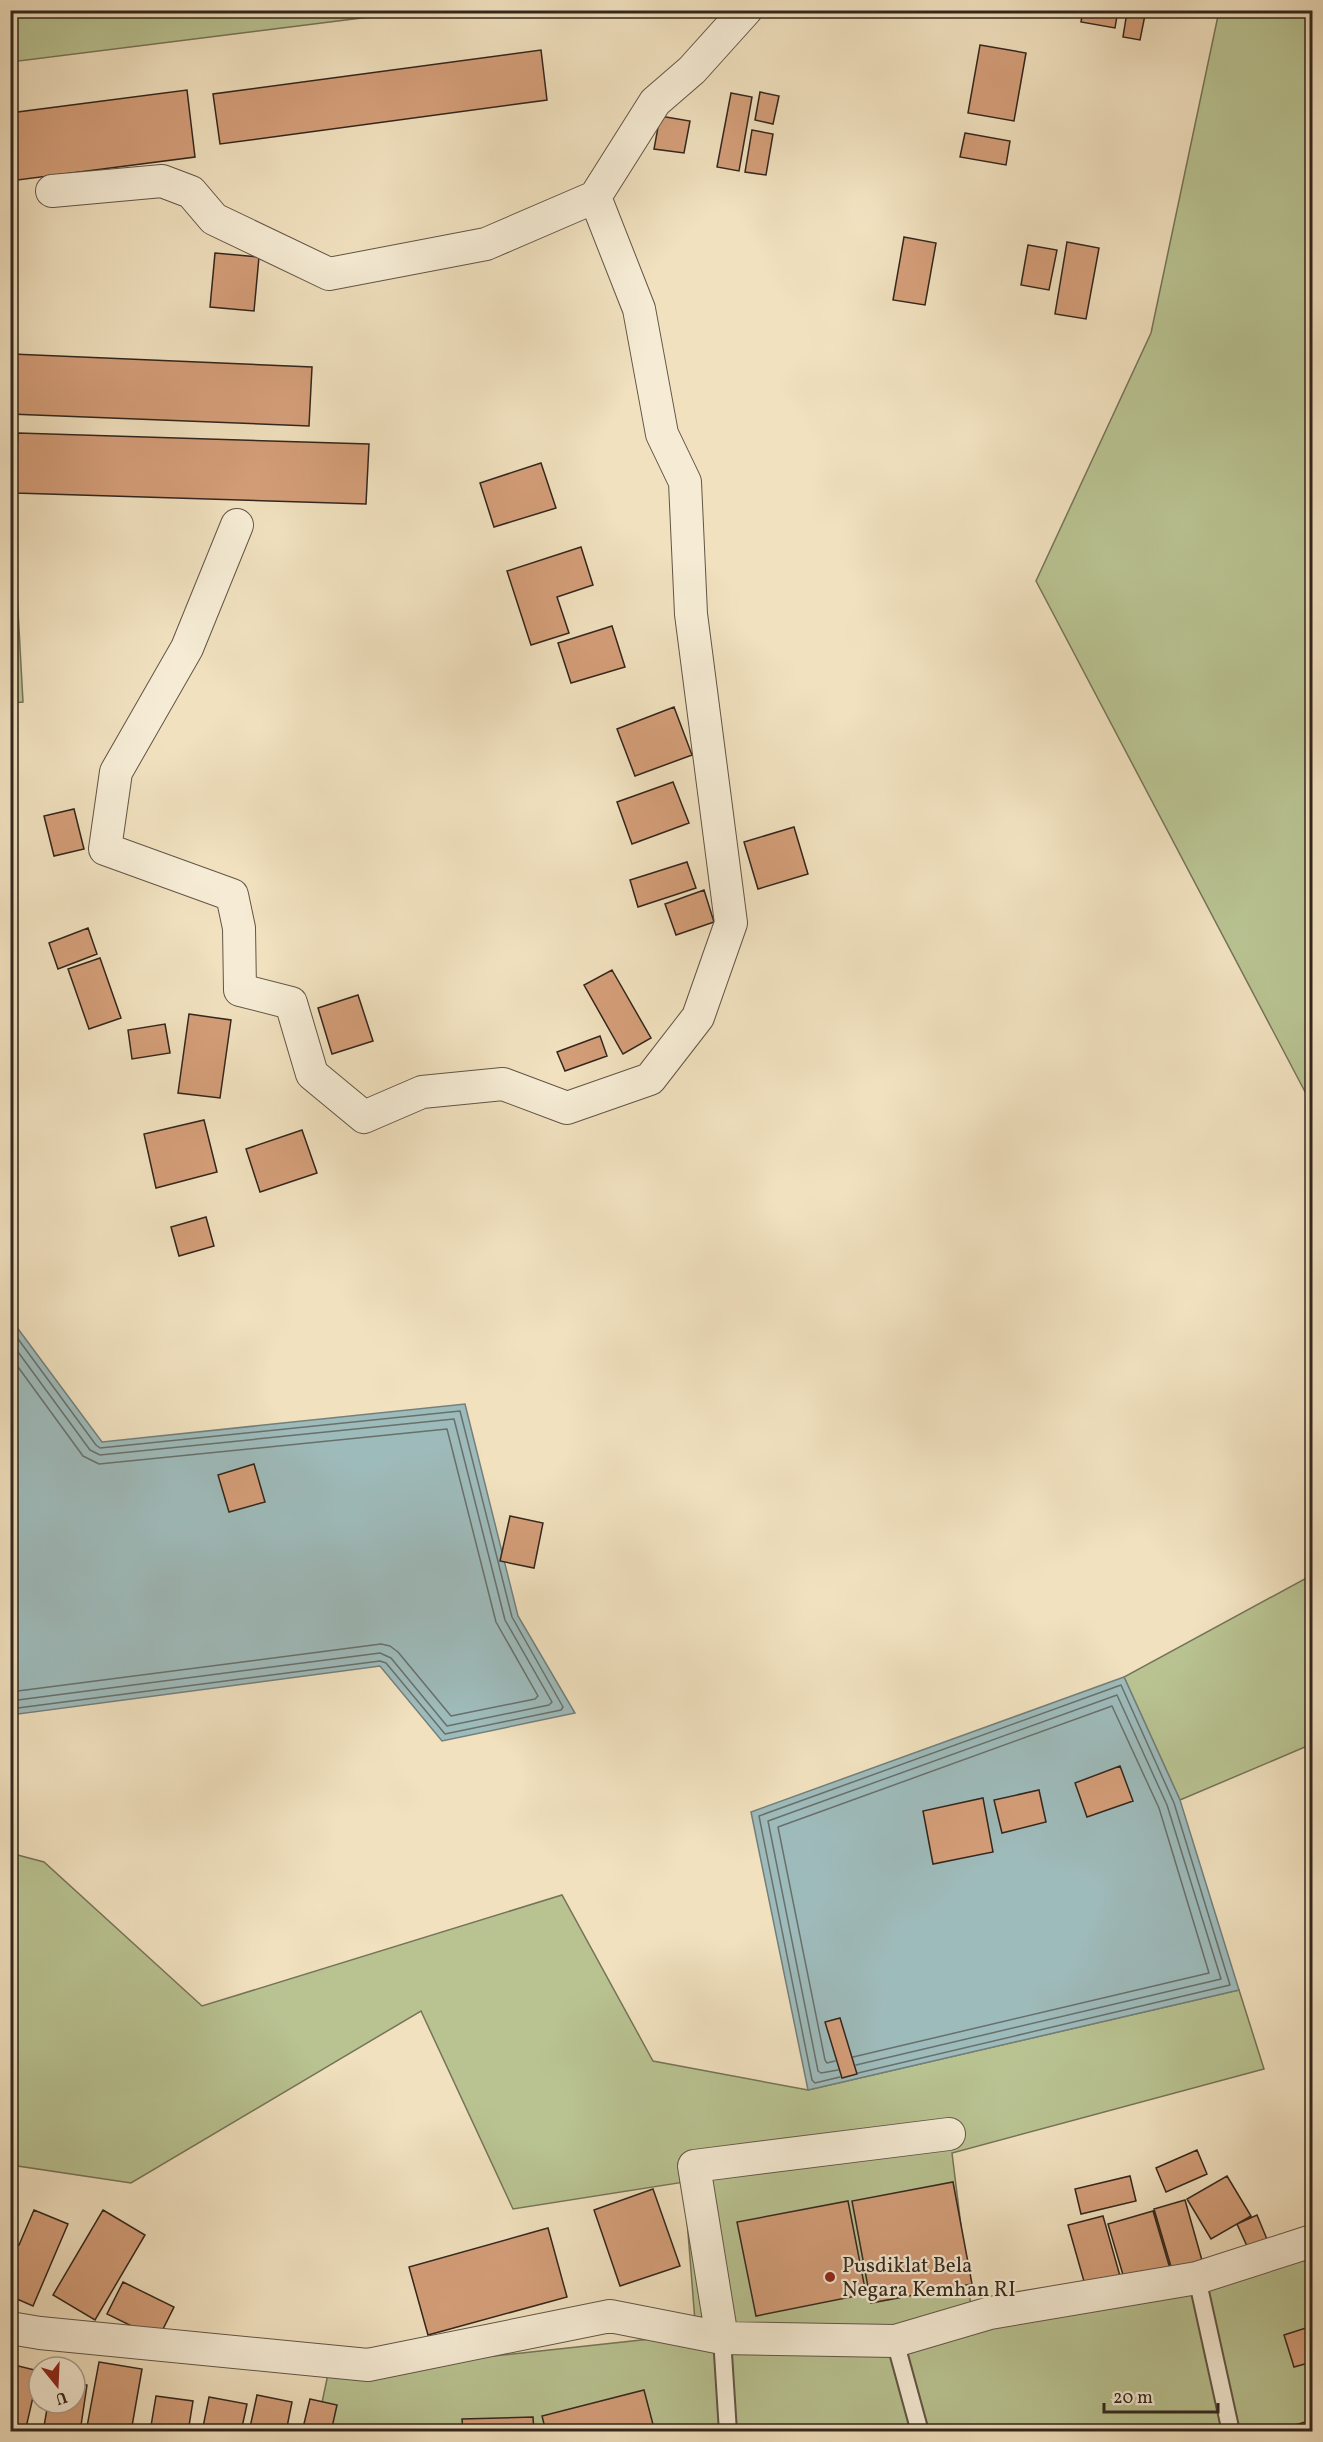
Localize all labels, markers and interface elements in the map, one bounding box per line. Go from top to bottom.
place label: Pusdiklat Bela Negara Kemhan RI [842,2252,1016,2305]
marker: Pusdiklat Bela Negara Kemhan RI [823,2270,837,2284]
north arrow [27,2355,87,2415]
scale bar [1104,2376,1218,2414]
text: U [52,2385,70,2410]
text: 20 m [1113,2386,1153,2411]

